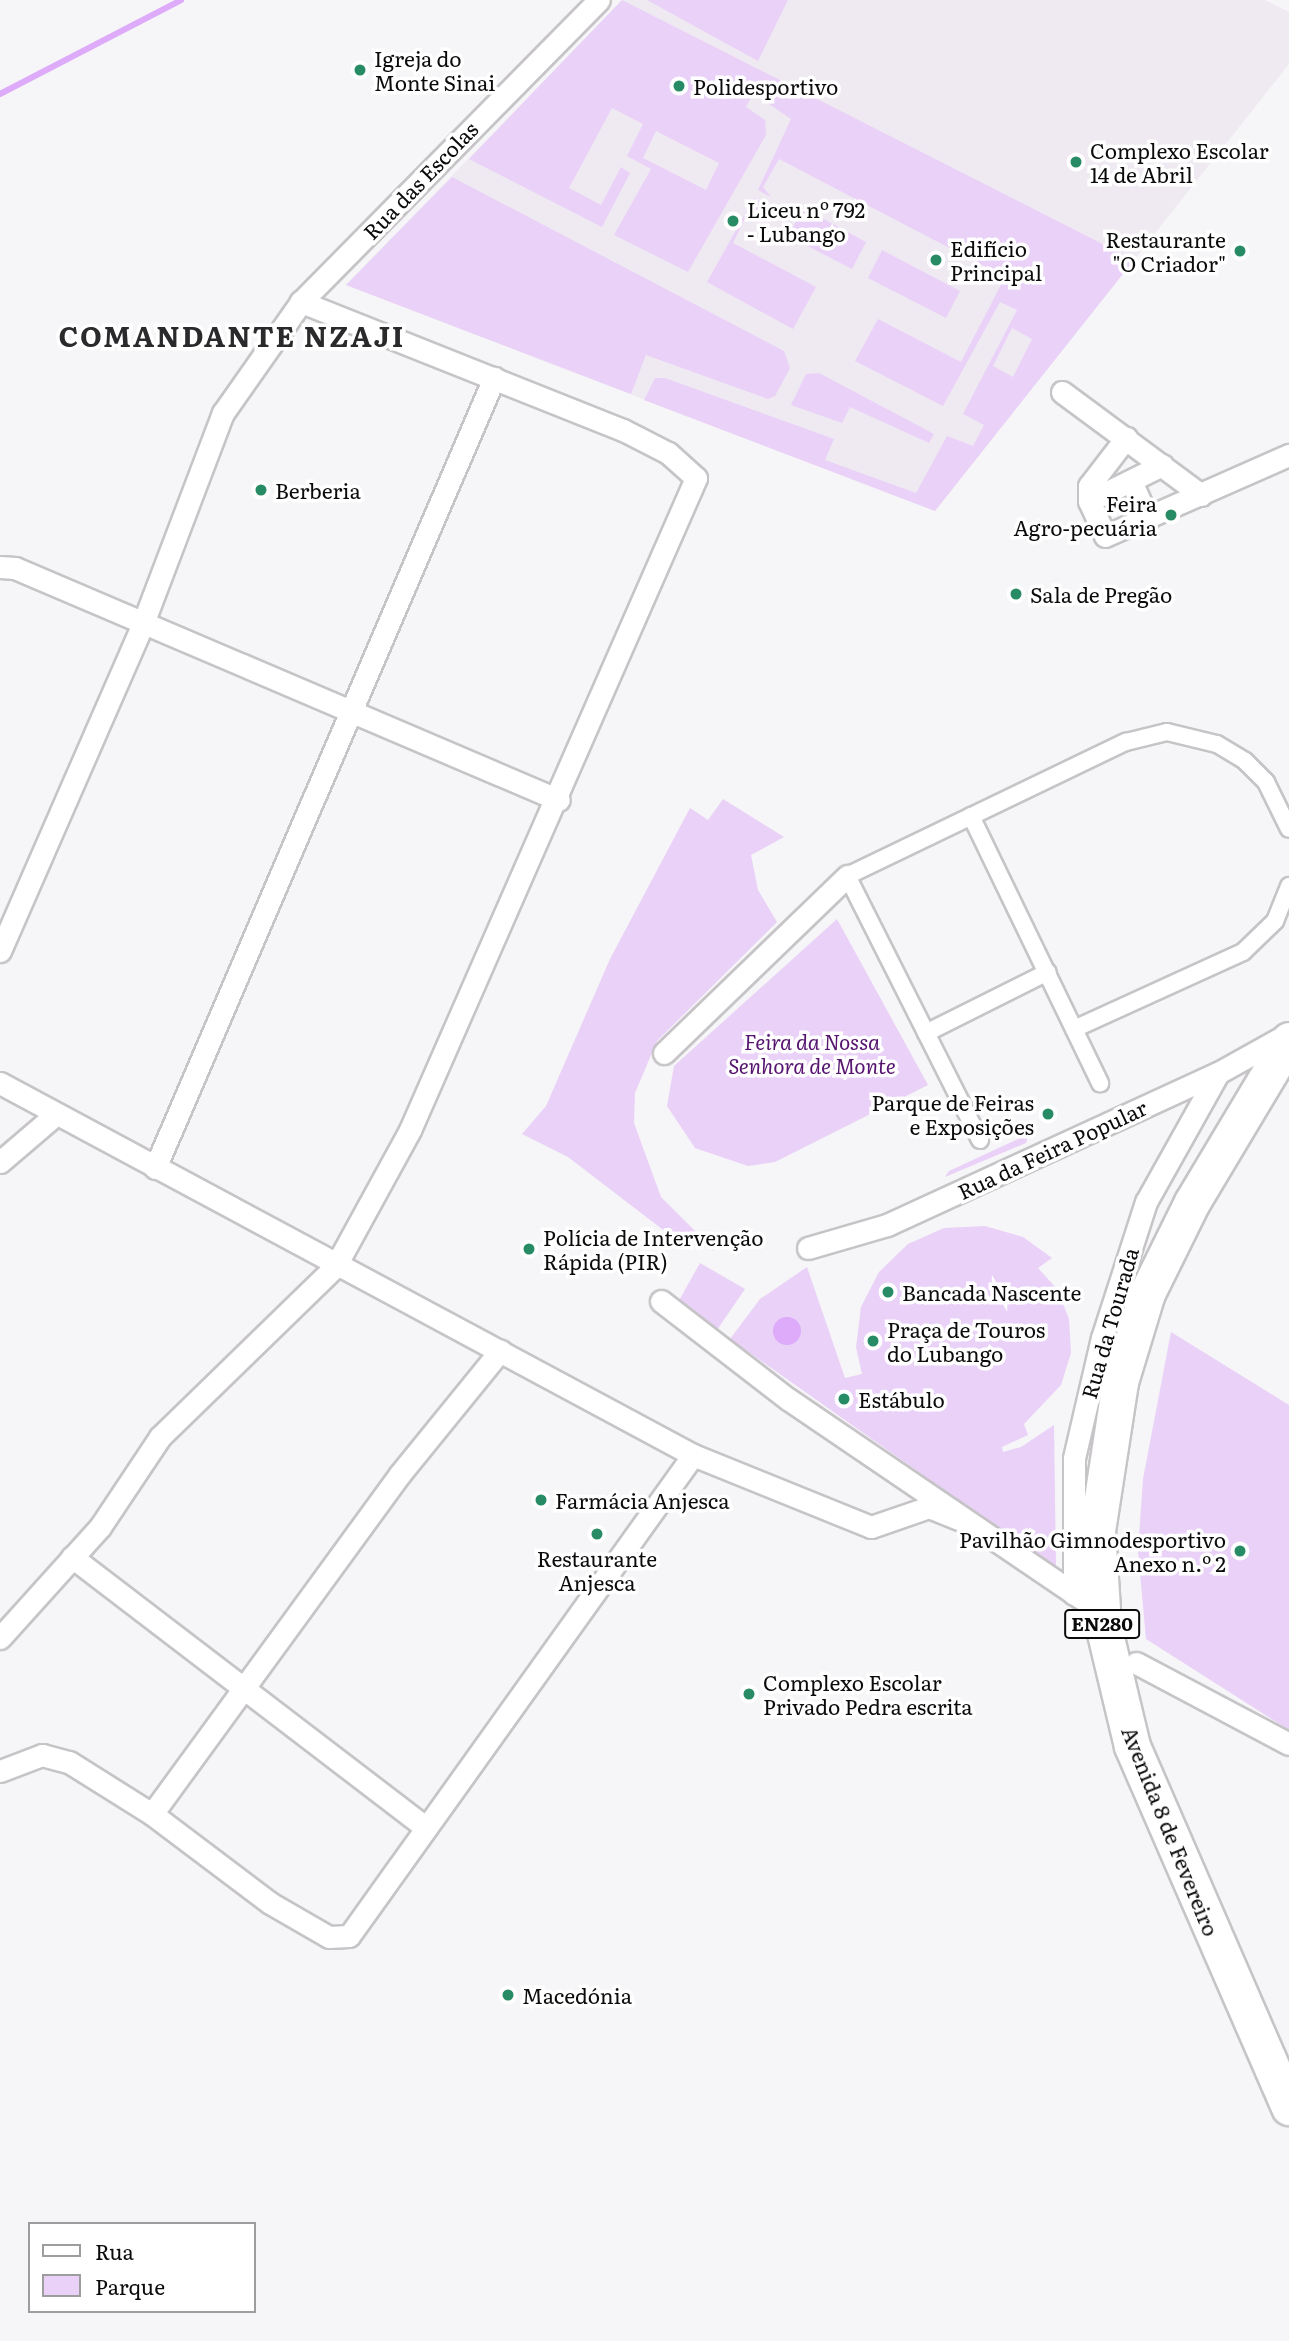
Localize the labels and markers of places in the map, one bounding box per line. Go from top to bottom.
place label: Igreja do Monte Sinai [374,45,495,95]
marker: Igreja do Monte Sinai [352,62,368,78]
place label: Polidesportivo [693,73,838,99]
marker: Polidesportivo [671,78,687,94]
place label: Complexo Escolar 14 de Abril [1090,137,1269,187]
marker: Complexo Escolar 14 de Abril [1068,154,1084,170]
place label: Liceu nº 792 - Lubango [747,196,865,246]
marker: Liceu nº 792 - Lubango [725,213,741,229]
place label: Restaurante "O Criador" [1106,226,1226,276]
place label: Edifício Principal [950,235,1042,285]
marker: Restaurante "O Criador" [1232,243,1248,259]
marker: Edifício Principal [928,252,944,268]
place label: Berberia [275,477,361,503]
marker: Berberia [253,482,269,498]
place label: Feira Agro-pecuária [1013,490,1157,540]
marker: Feira Agro-pecuária [1163,507,1179,523]
place label: Sala de Pregão [1030,581,1172,607]
marker: Sala de Pregão [1008,586,1024,602]
place label: Parque de Feiras e Exposições [871,1089,1034,1139]
marker: Parque de Feiras e Exposições [1040,1106,1056,1122]
place label: Polícia de Intervenção Rápida (PIR) [543,1224,764,1274]
marker: Polícia de Intervenção Rápida (PIR) [521,1241,537,1257]
place label: Bancada Nascente [902,1279,1081,1305]
marker: Bancada Nascente [880,1284,896,1300]
place label: Praça de Touros do Lubango [887,1316,1045,1366]
marker: Praça de Touros do Lubango [865,1333,881,1349]
place label: Estábulo [858,1386,945,1412]
marker: Estábulo [836,1391,852,1407]
place label: Farmácia Anjesca [555,1487,730,1513]
marker: Farmácia Anjesca [533,1492,549,1508]
marker: Restaurante Anjesca [589,1526,605,1542]
place label: Pavilhão Gimnodesportivo Anexo n.º 2 [959,1526,1226,1576]
marker: Pavilhão Gimnodesportivo Anexo n.º 2 [1232,1543,1248,1559]
place label: Restaurante Anjesca [537,1545,657,1595]
place label: Complexo Escolar Privado Pedra escrita [763,1669,973,1719]
marker: Complexo Escolar Privado Pedra escrita [741,1686,757,1702]
place label: Macedónia [522,1982,632,2008]
marker: Macedónia [500,1987,516,2003]

